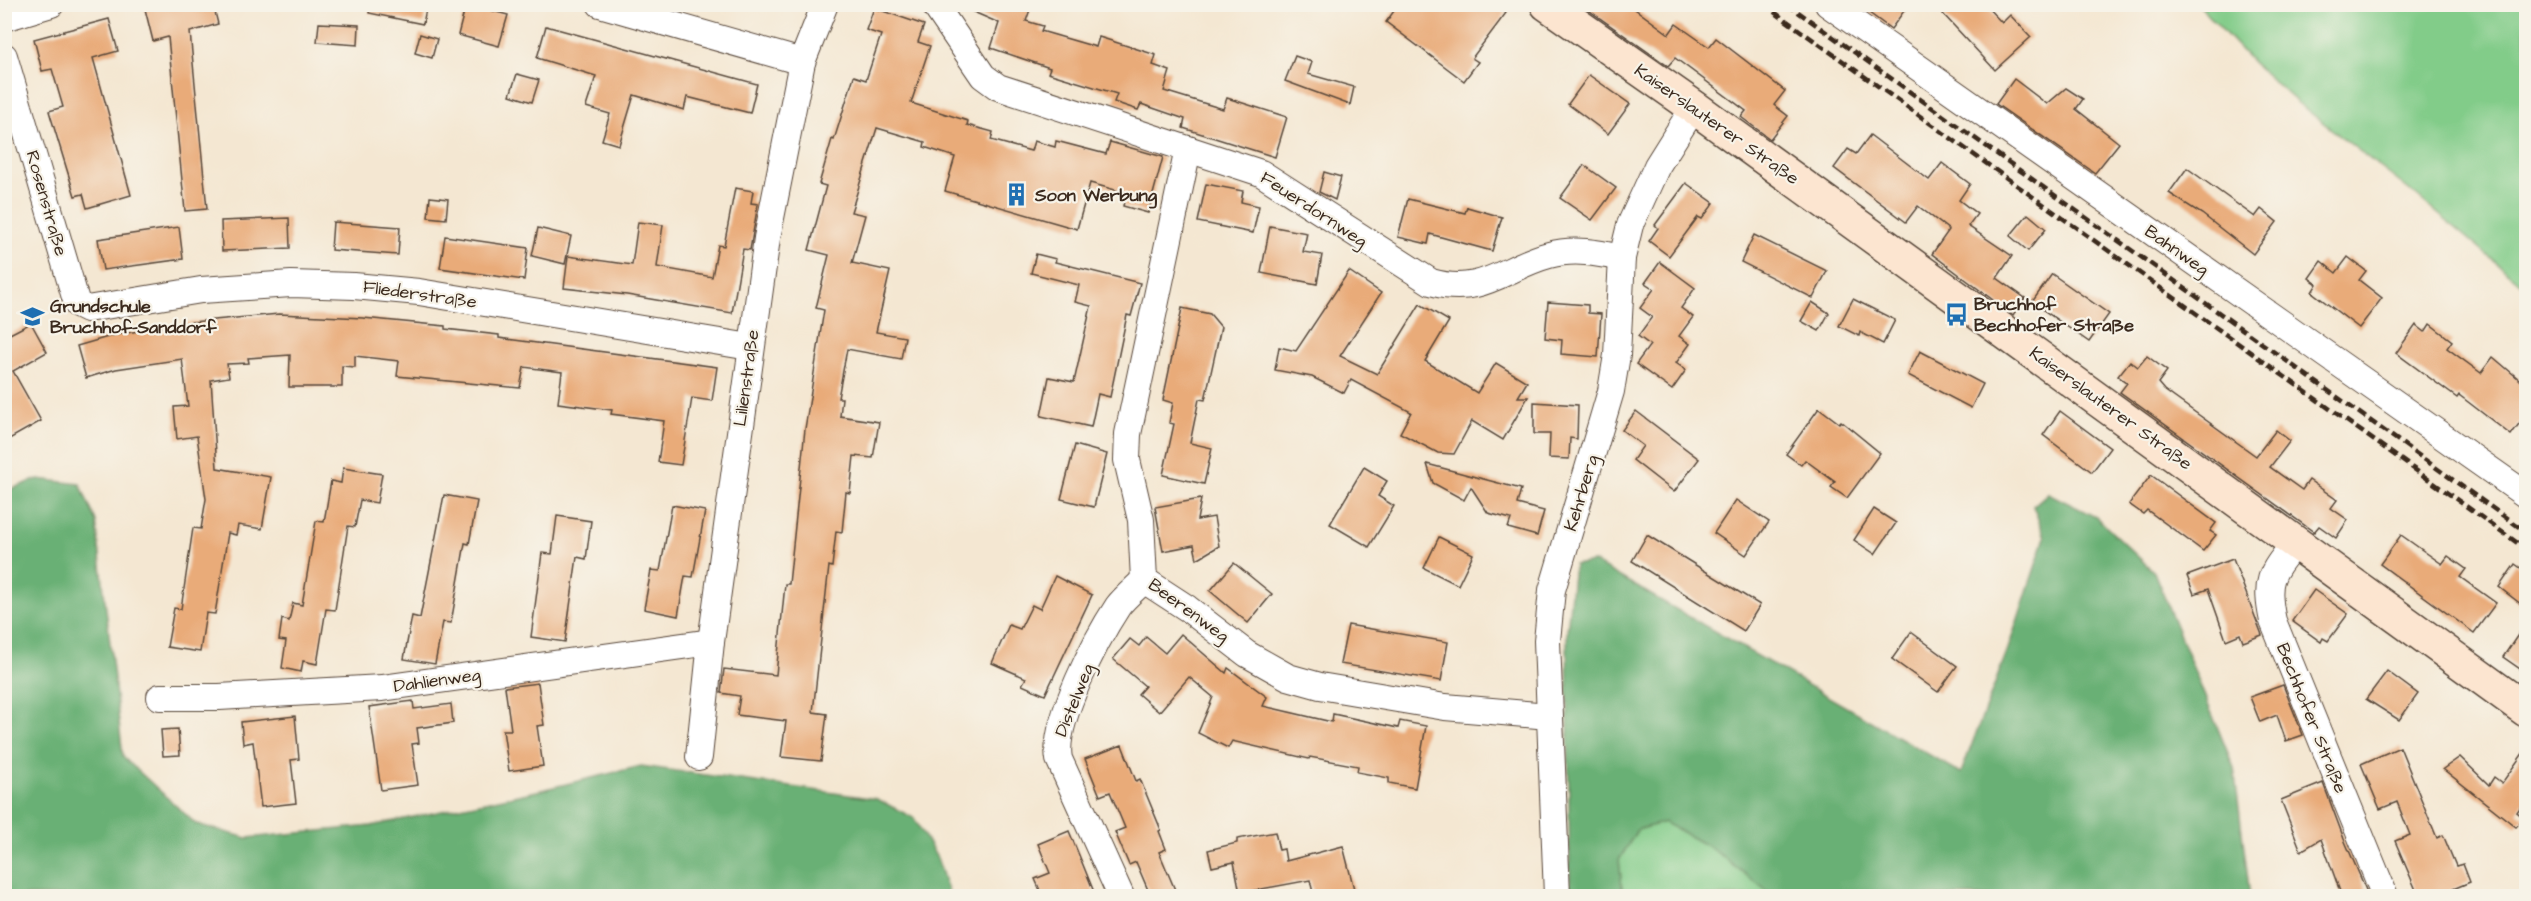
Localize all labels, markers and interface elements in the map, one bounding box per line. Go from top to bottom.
street label: Kaiserslauterer Straße [1629,58,1804,191]
street label: Rosenstraße [20,147,74,259]
street label: Feuerdornweg [1255,165,1372,254]
building icon: Soon Werbung [1004,182,1030,208]
place label: Soon Werbung [1034,183,1158,209]
street label: Bahnweg [2139,219,2214,283]
street label: Fliederstraße [361,274,479,315]
place label: Bruchhof Bechhofer Straße [1974,292,2134,338]
place label: Grundschule Bruchhof-Sanddorf [50,294,218,340]
bus stop icon: Bruchhof Bechhofer Straße [1943,301,1969,327]
school or university icon: Grundschule Bruchhof-Sanddorf [19,303,45,329]
street label: Lilienstraße [727,328,766,428]
street label: Kaiserslauterer Straße [2024,341,2198,476]
street label: Kehrberg [1558,452,1606,535]
street label: Beerenweg [1143,573,1234,649]
street label: Bechhofer Straße [2270,639,2353,797]
street label: Distelweg [1048,660,1101,741]
street label: Dahlienweg [392,662,482,700]

